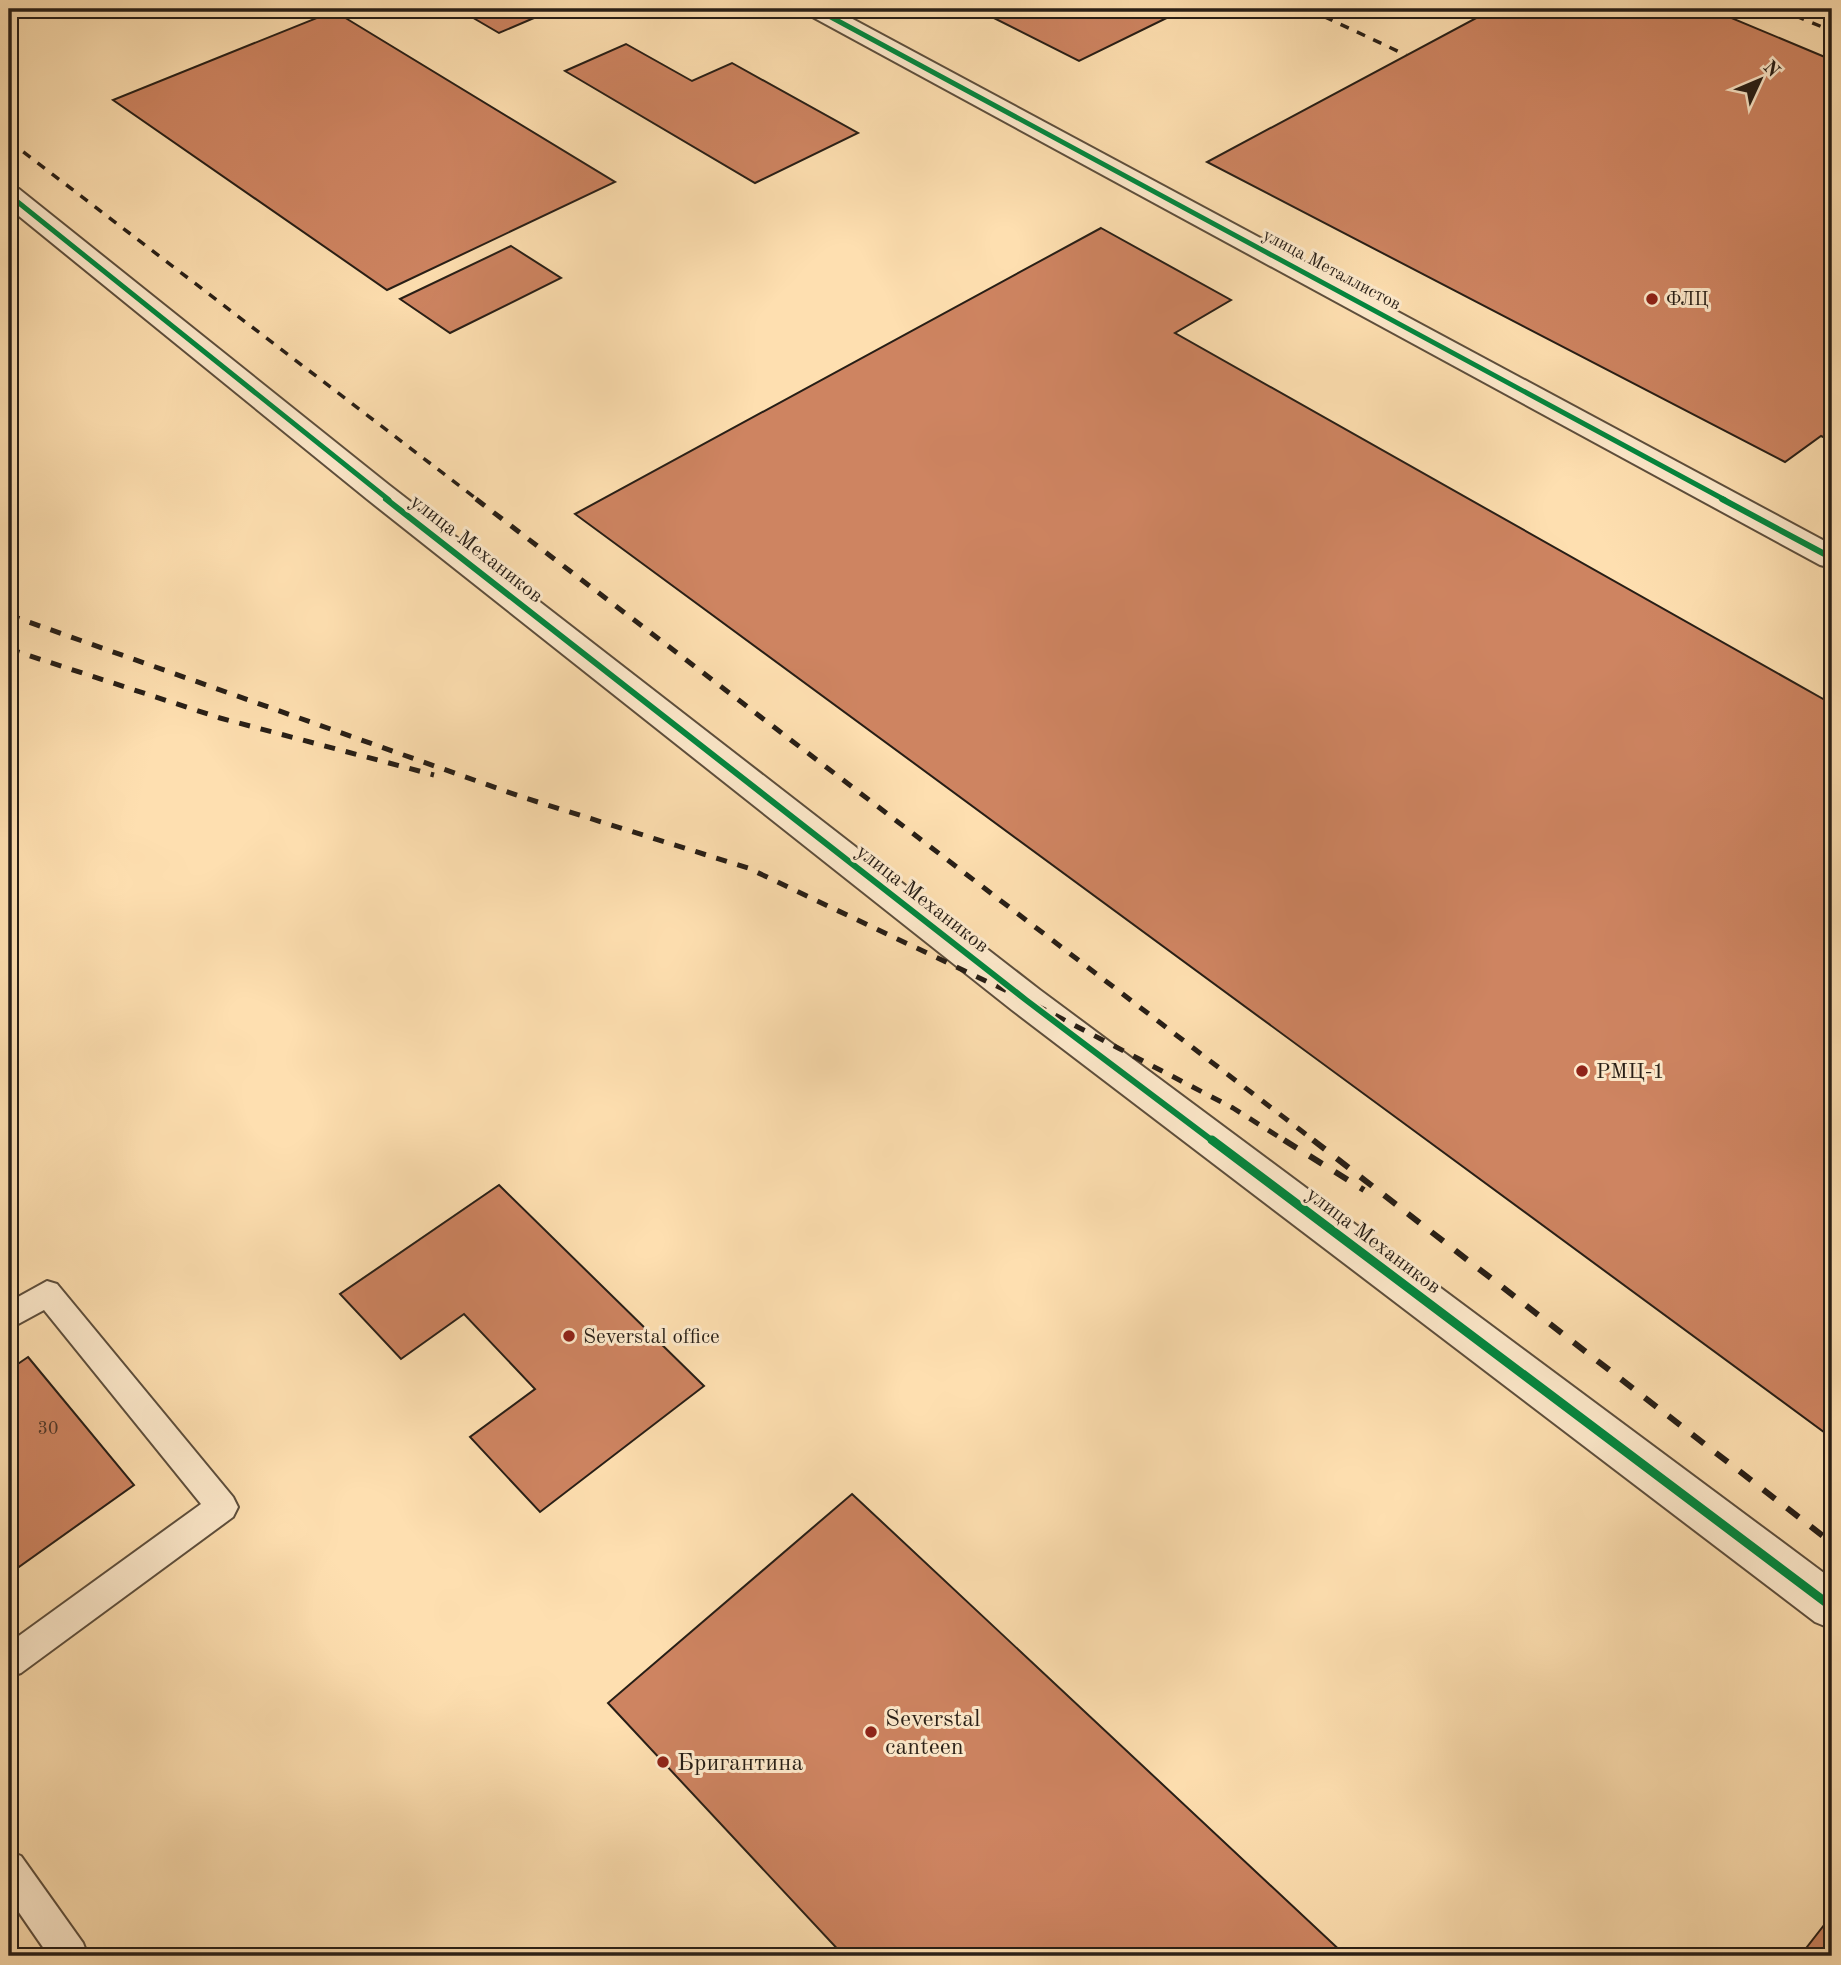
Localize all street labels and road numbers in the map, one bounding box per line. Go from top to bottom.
street label: улица Металлистов [1260,226,1404,314]
street label: улица Механиков [406,491,546,607]
street label: улица Механиков [852,841,992,957]
street label: улица Механиков [1302,1184,1444,1298]

